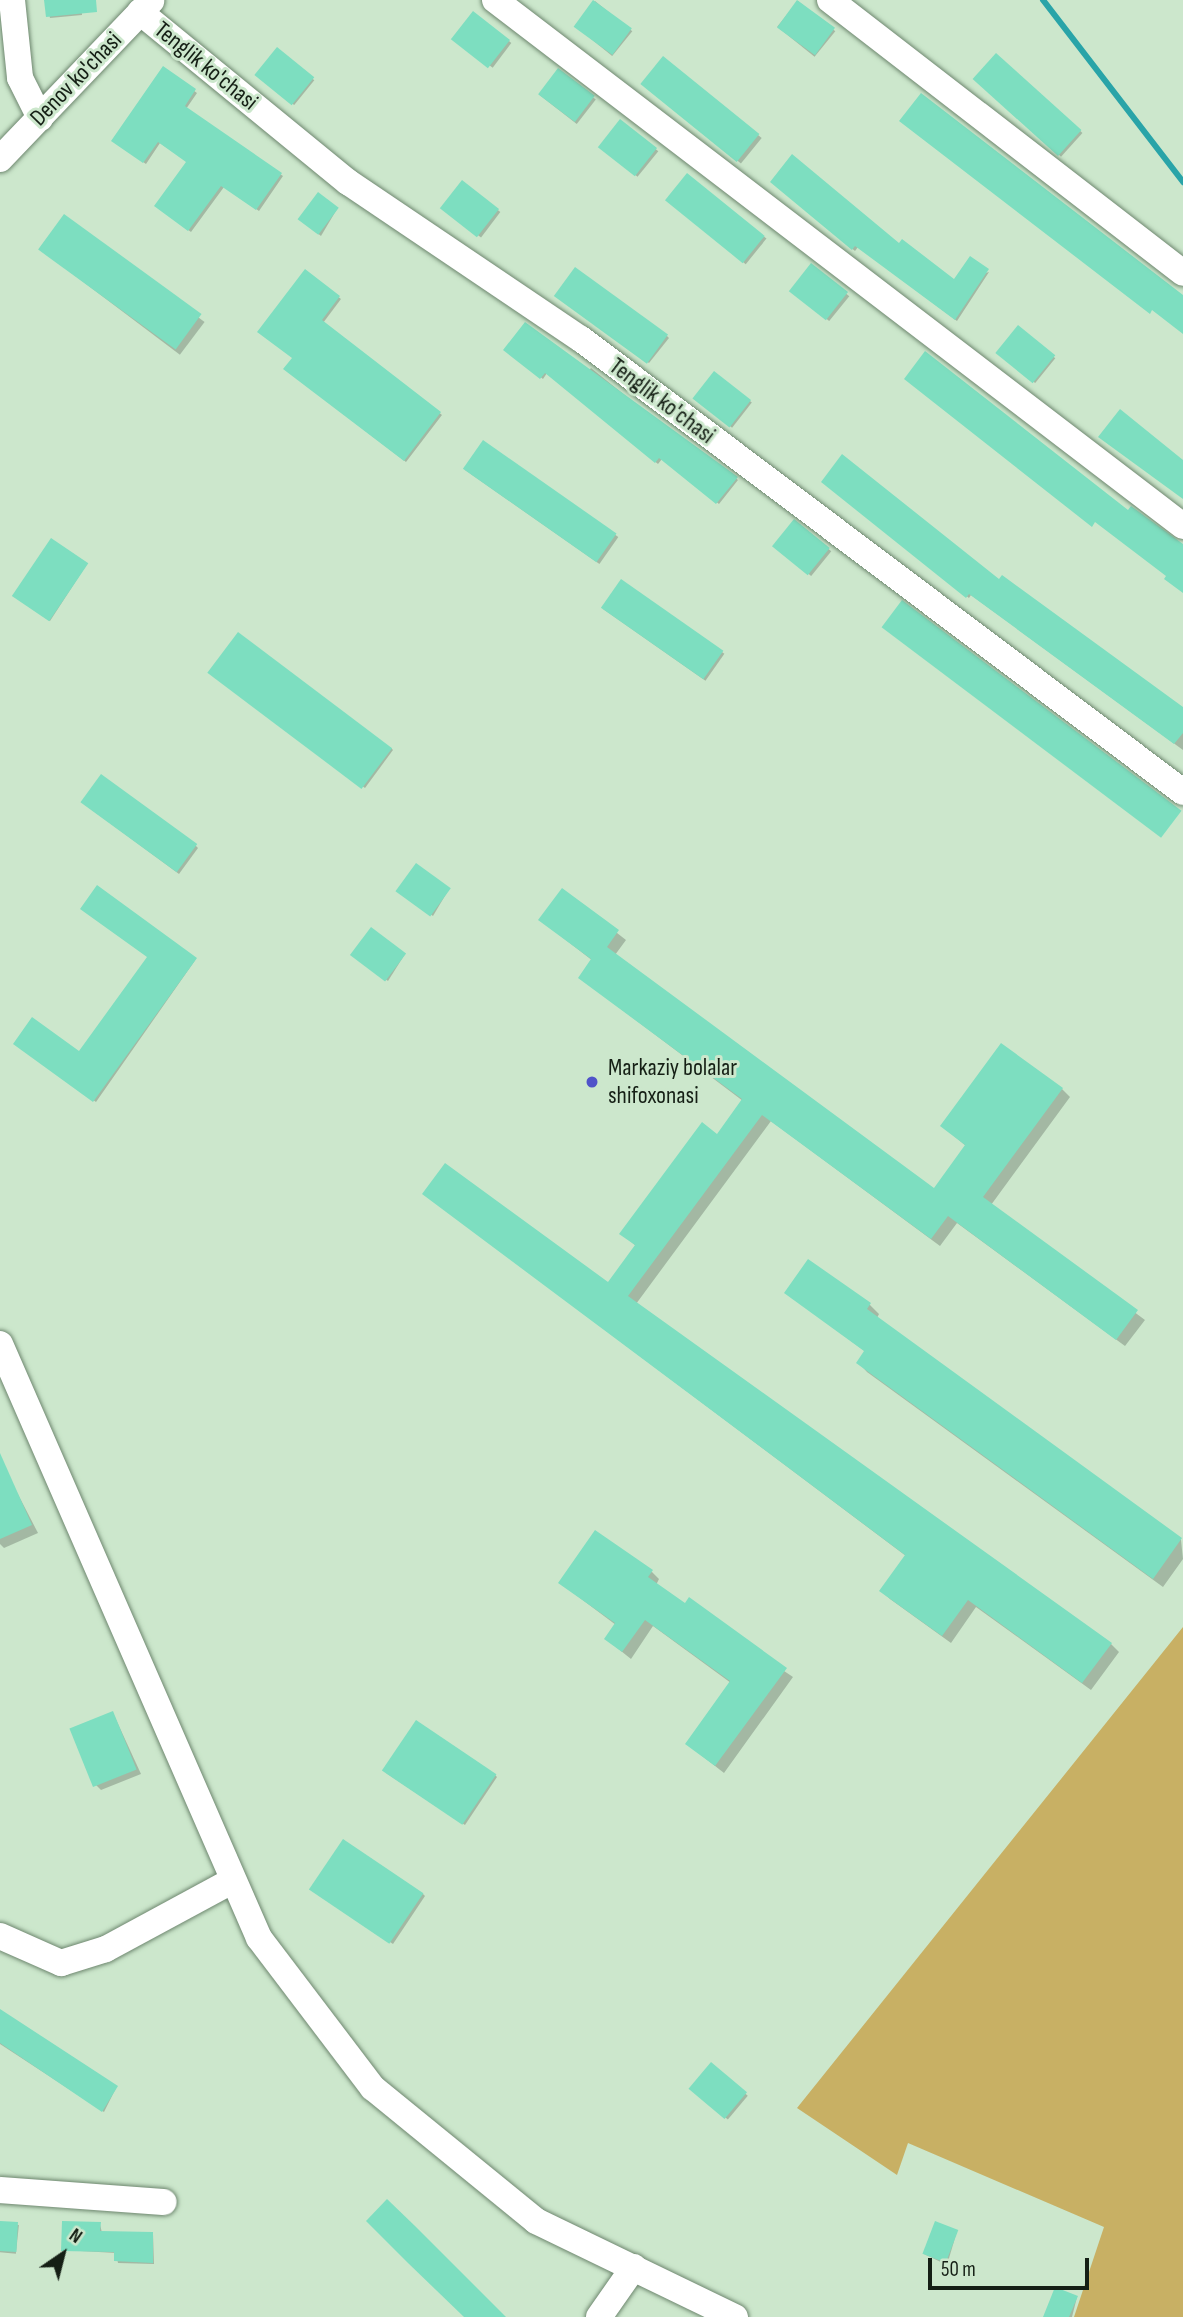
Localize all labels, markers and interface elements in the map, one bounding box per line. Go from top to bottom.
street label: Tenglik ko'chasi [148,16,264,116]
street label: Denov ko'chasi [24,26,128,132]
street label: Tenglik ko'chasi [604,352,720,450]
place label: Markaziy bolalar shifoxonasi [608,1054,737,1110]
marker: Markaziy bolalar shifoxonasi [582,1072,602,1092]
north arrow [28,2219,98,2289]
text: N [65,2224,86,2249]
scale bar [931,2244,1092,2288]
text: 50 m [941,2257,976,2282]

